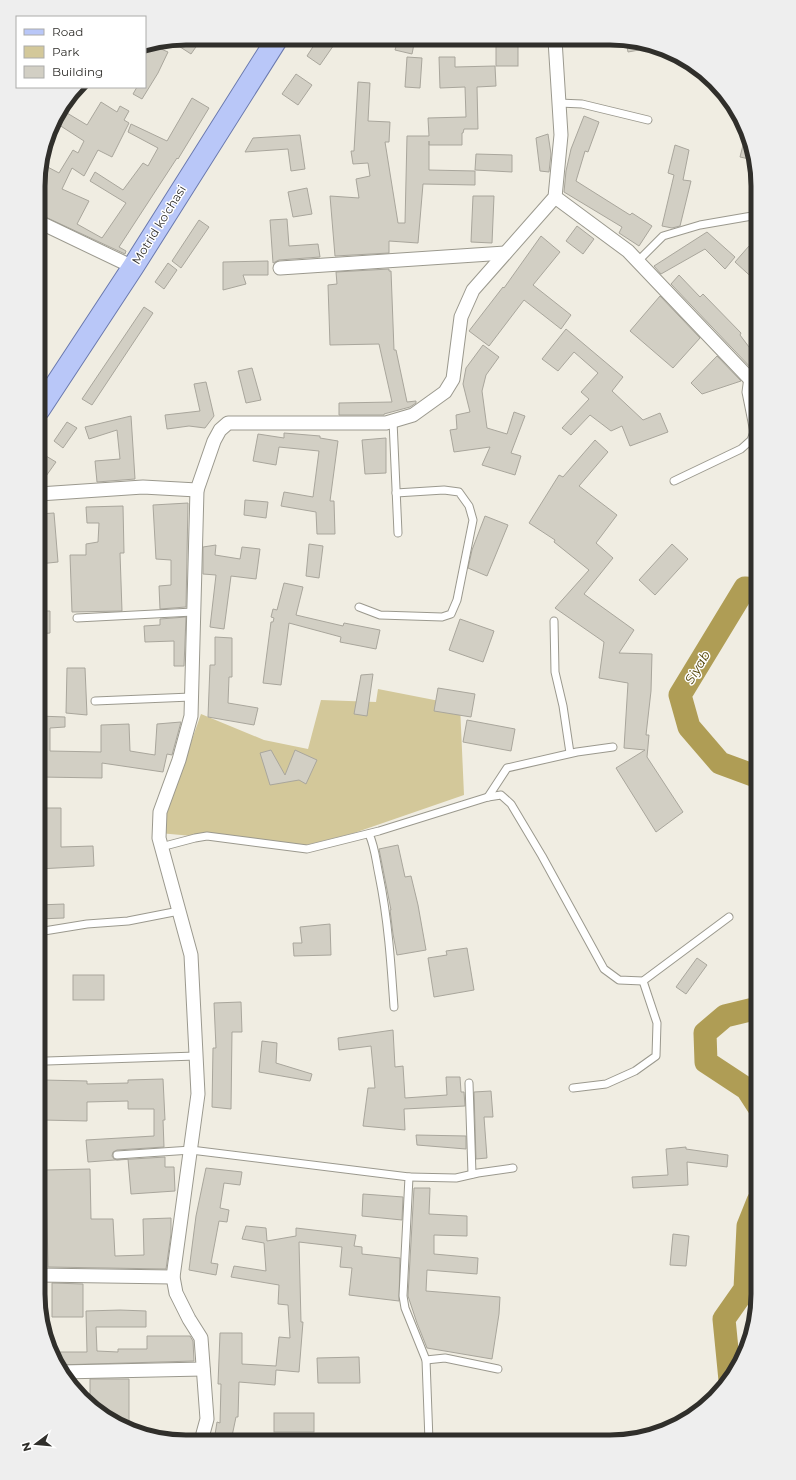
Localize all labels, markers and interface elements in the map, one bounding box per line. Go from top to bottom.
legend [16,16,146,88]
text: Road [52,24,83,39]
text: Park [52,44,80,59]
text: Building [52,64,103,79]
street label: Motrid ko'chasi [128,182,189,267]
water label: Siyab [681,647,713,687]
north arrow [16,1424,56,1464]
text: N [18,1441,34,1453]

